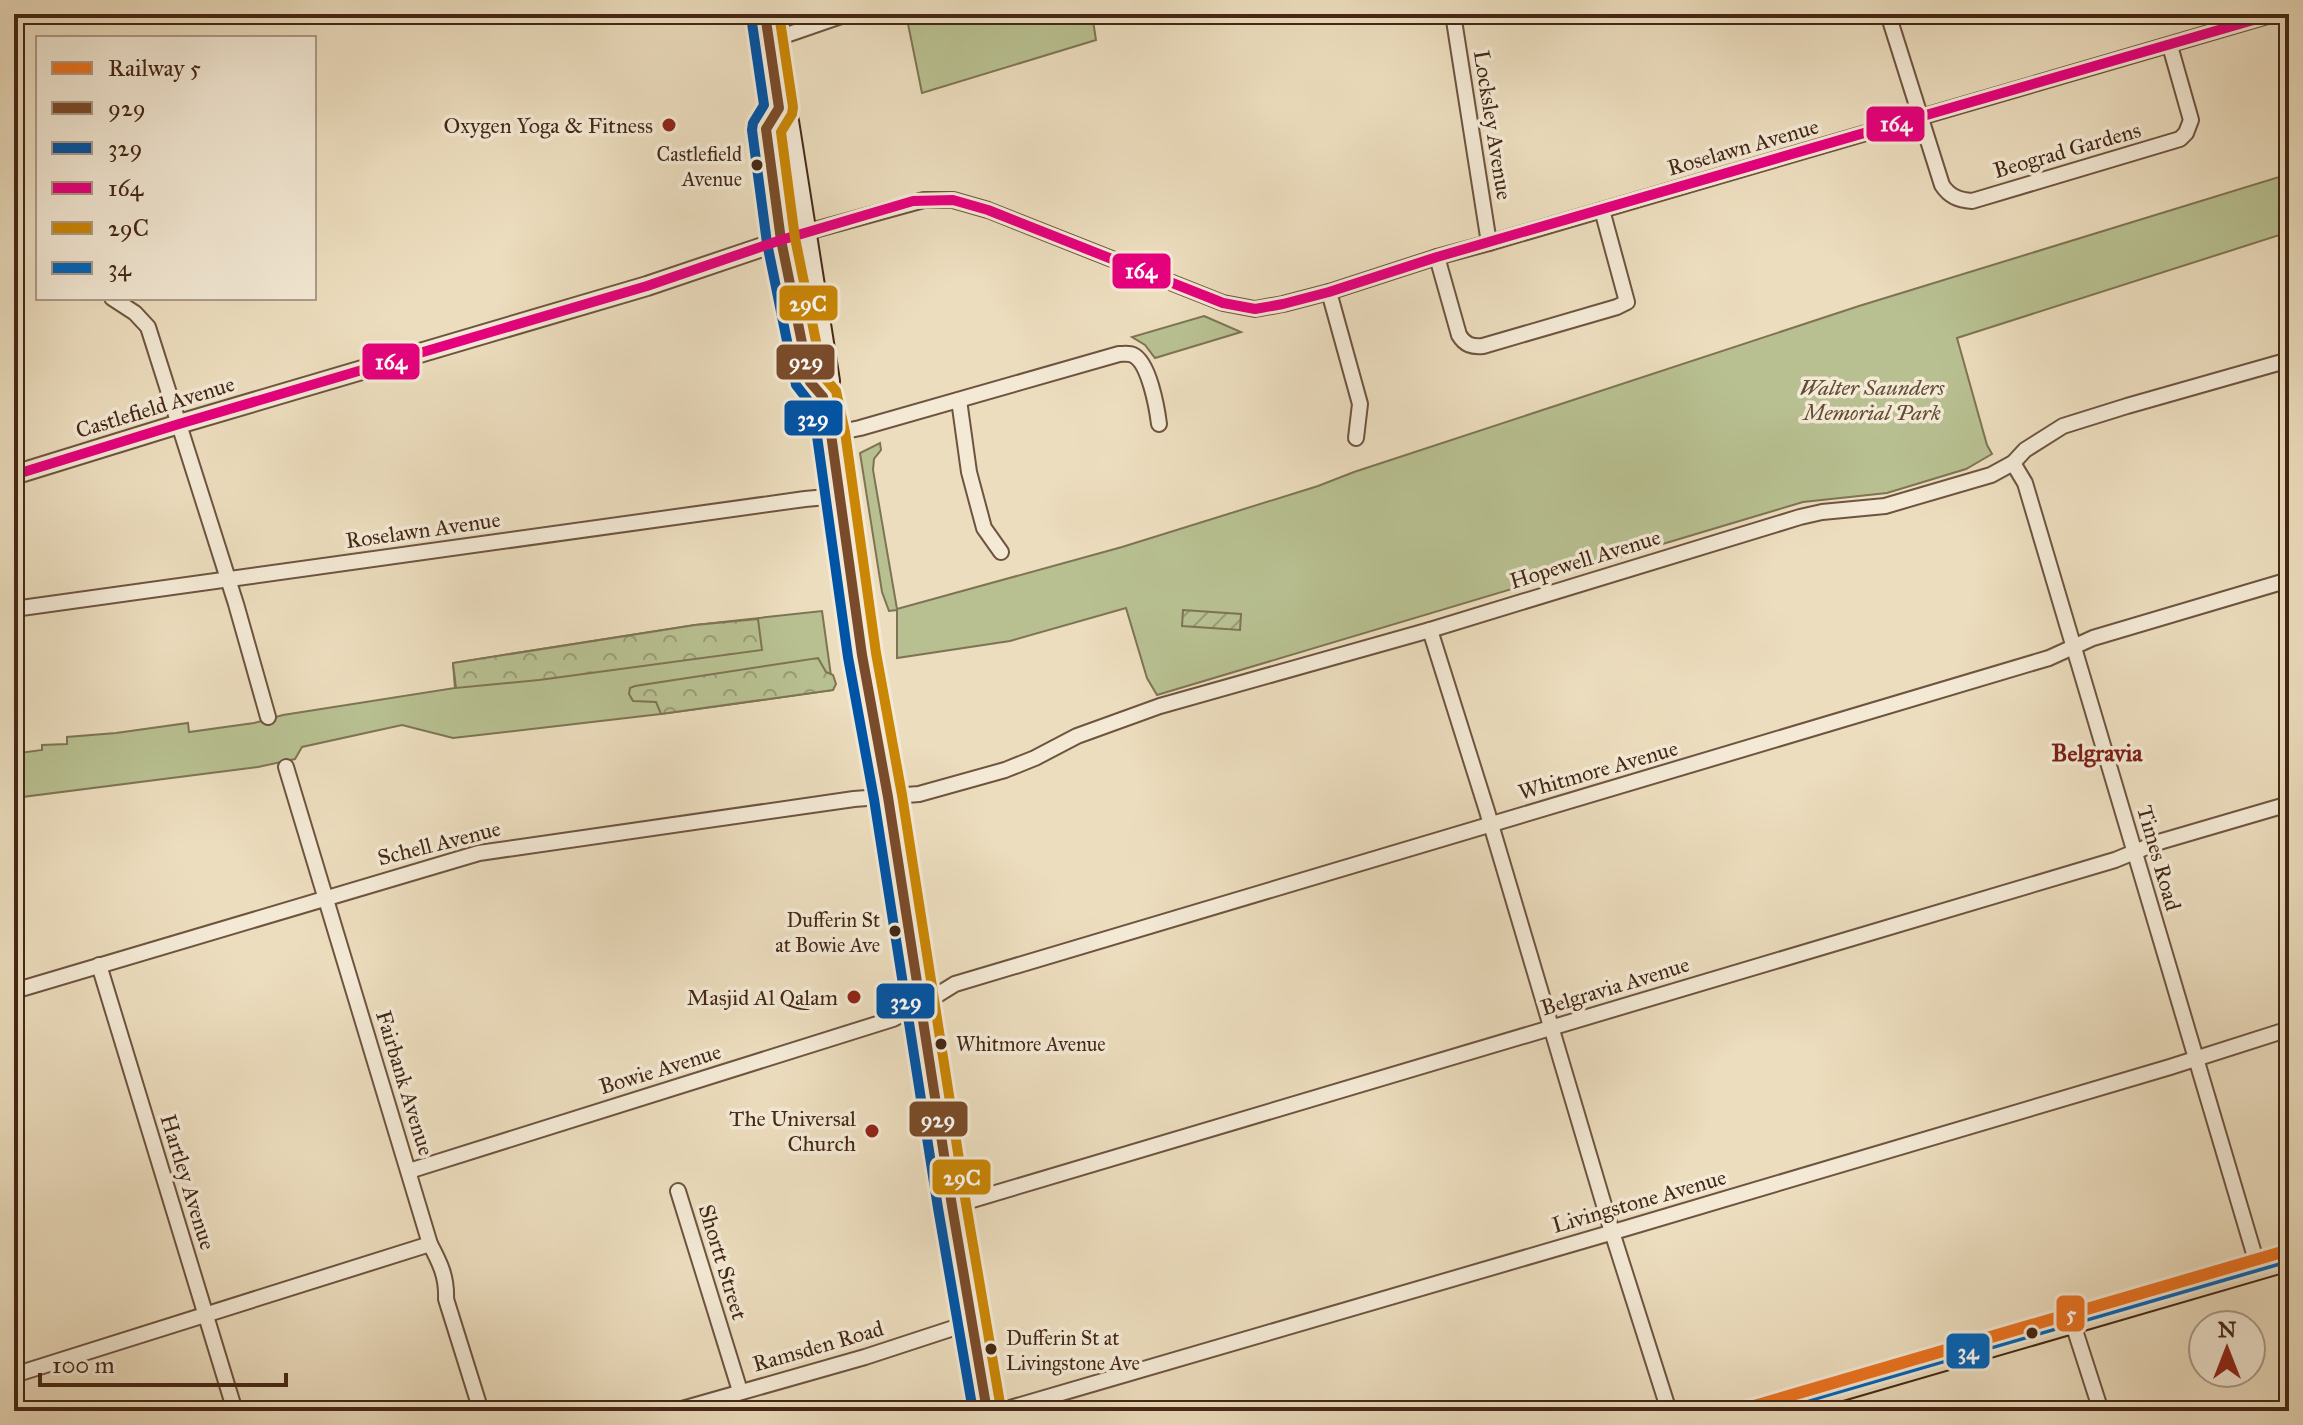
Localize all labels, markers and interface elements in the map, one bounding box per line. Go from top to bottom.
legend [36,36,316,300]
street label: Locksley Avenue [1468,48,1518,202]
text: Railway 5 [108,53,201,83]
text: 929 [108,93,146,123]
line badge: 164 [1865,105,1926,143]
text: 164 [1880,110,1914,137]
place label: Oxygen Yoga & Fitness [443,112,653,139]
street label: Roselawn Avenue [1664,113,1822,181]
marker: Oxygen Yoga & Fitness [660,116,678,134]
street label: Beograd Gardens [1990,116,2144,184]
text: 329 [108,133,142,163]
place label: Castlefield Avenue [657,142,742,191]
marker: Castlefield Avenue [749,157,765,173]
text: 164 [108,173,144,203]
text: 29C [108,213,149,243]
line badge: 164 [1111,252,1172,290]
text: 34 [108,253,132,283]
text: 164 [1125,257,1159,284]
line badge: 29C [778,284,839,322]
text: 29C [789,290,827,317]
line badge: 164 [361,342,421,381]
line badge: 929 [775,343,836,381]
text: 164 [375,348,409,375]
text: 929 [789,348,823,375]
street label: Castlefield Avenue [72,370,238,444]
park label: Walter Saunders Memorial Park [1800,374,1945,426]
line badge: 329 [783,399,844,437]
text: 329 [797,405,829,432]
street label: Roselawn Avenue [344,506,502,554]
street label: Hopewell Avenue [1506,523,1664,595]
street label: Whitmore Avenue [1515,734,1681,806]
district label: Belgravia [2052,738,2143,768]
street label: Times Road [2131,802,2187,914]
street label: Schell Avenue [375,815,503,871]
place label: Dufferin St at Bowie Ave [775,908,880,957]
marker: Dufferin St at Bowie Ave [887,923,903,939]
street label: Belgravia Avenue [1537,951,1693,1021]
line badge: 329 [875,982,936,1020]
place label: Masjid Al Qalam [687,984,839,1011]
marker: Masjid Al Qalam [845,988,863,1006]
text: 329 [890,988,922,1015]
street label: Fairbank Avenue [370,1007,440,1159]
place label: Whitmore Avenue [956,1032,1106,1056]
marker: Whitmore Avenue [933,1036,949,1052]
street label: Bowie Avenue [596,1038,724,1100]
line badge: 929 [908,1100,969,1138]
place label: The Universal Church [729,1105,856,1157]
text: 929 [921,1106,955,1133]
street label: Hartley Avenue [155,1111,221,1253]
marker: The Universal Church [863,1122,881,1140]
line badge: 29C [931,1158,992,1196]
street label: Livingstone Avenue [1549,1163,1729,1239]
text: 29C [943,1164,981,1191]
street label: Shortt Street [693,1201,753,1323]
line badge: 5 [2055,1294,2086,1333]
text: 5 [2066,1300,2077,1327]
north arrow [2187,1309,2267,1389]
street label: Ramsden Road [749,1314,887,1378]
text: N [2218,1316,2237,1343]
unlabelled marker [2024,1325,2040,1341]
place label: Dufferin St at Livingstone Ave [1006,1326,1140,1376]
line badge: 34 [1945,1332,1991,1370]
scale bar [40,1337,286,1387]
text: 34 [1957,1338,1980,1365]
marker: Dufferin St at Livingstone Ave [983,1341,999,1357]
text: 100 m [52,1350,115,1380]

